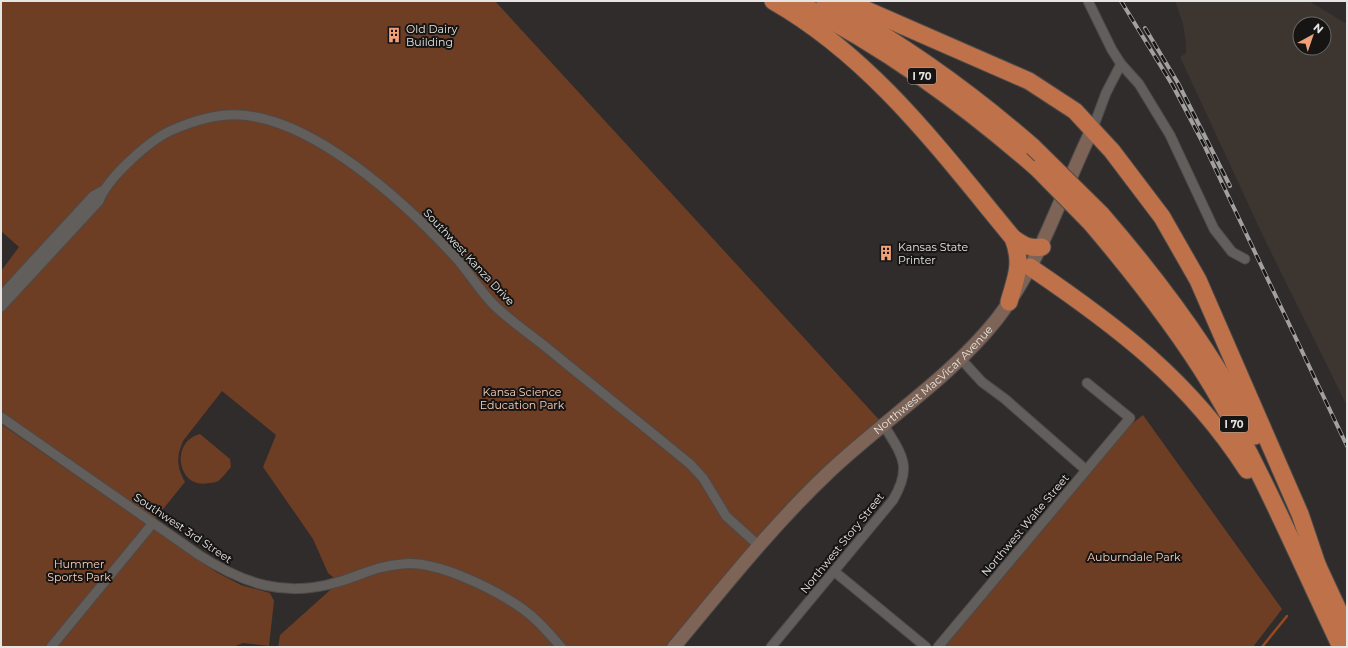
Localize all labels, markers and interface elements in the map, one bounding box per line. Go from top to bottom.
north arrow [1292,16,1332,56]
text: N [1311,20,1326,37]
place label: Old Dairy Building [406,22,457,49]
building icon: Old Dairy Building [385,26,403,44]
road number: I 70 [908,68,936,84]
street label: Southwest Kanza Drive [421,206,518,309]
place label: Kansas State Printer [898,240,968,267]
building icon: Kansas State Printer [877,244,895,262]
street label: Northwest MacVicar Avenue [870,322,996,437]
park label: Kansa Science Education Park [480,385,565,412]
road number: I 70 [1220,416,1248,432]
street label: Northwest Waite Street [978,471,1072,579]
street label: Northwest Story Street [797,489,887,596]
street label: Southwest 3rd Street [131,490,235,566]
park label: Auburndale Park [1087,550,1181,564]
park label: Hummer Sports Park [47,557,111,584]

